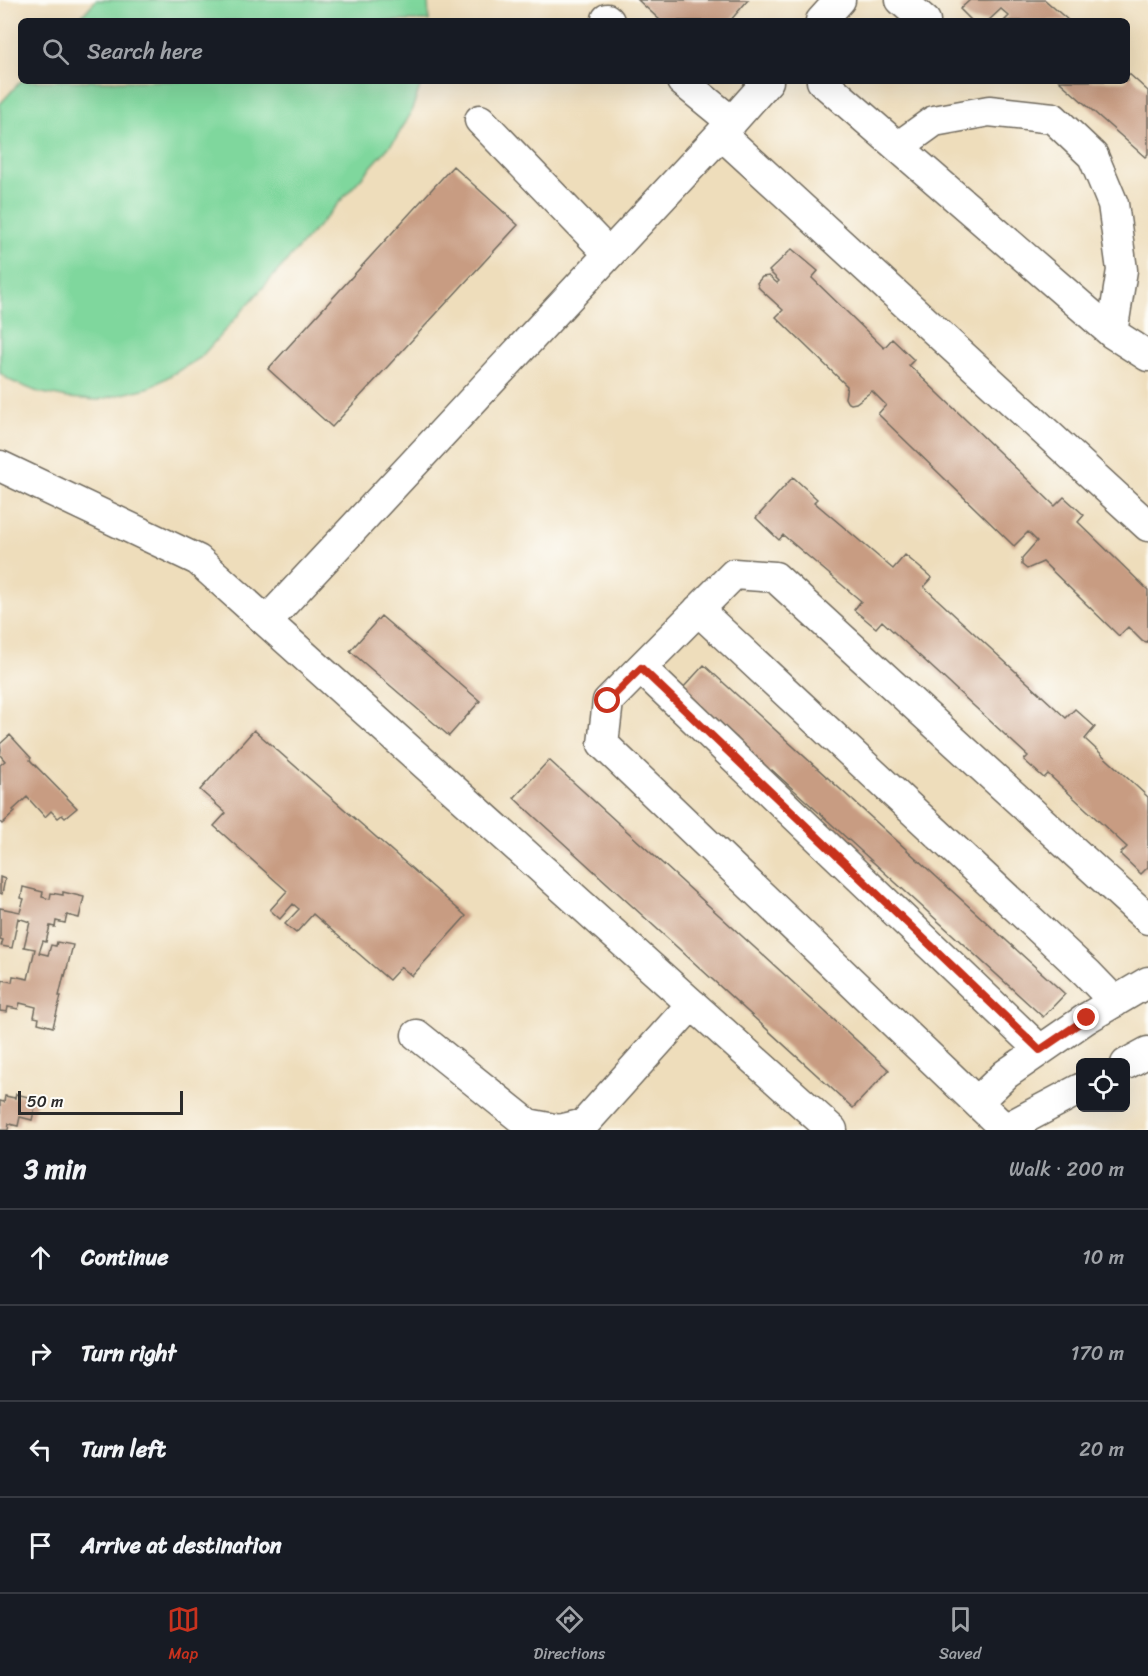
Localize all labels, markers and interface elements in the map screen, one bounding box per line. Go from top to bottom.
search box [18,18,1130,84]
text: Search here [87,32,203,71]
icon: search [39,35,72,68]
route start [594,687,620,713]
route end [1073,1004,1099,1030]
map controls [1076,1058,1130,1112]
button: locate [1076,1058,1130,1112]
text: 50 m [27,1087,63,1116]
scale bar [18,1088,183,1116]
text: 3 min [24,1146,86,1192]
text: Walk · 200 m [1009,1152,1124,1187]
text: Continue [81,1238,169,1277]
text: 10 m [1082,1240,1124,1275]
icon: ahead [24,1241,57,1274]
text: Turn right [81,1334,176,1373]
text: 170 m [1071,1336,1124,1371]
icon: right [24,1337,57,1370]
text: Turn left [81,1430,166,1469]
text: 20 m [1079,1432,1124,1467]
icon: left [24,1433,57,1466]
text: Arrive at destination [81,1526,282,1565]
icon: arrive [24,1529,57,1562]
tab: Map [167,1603,200,1668]
tab: Directions [534,1603,605,1668]
tab: Saved [939,1603,981,1668]

